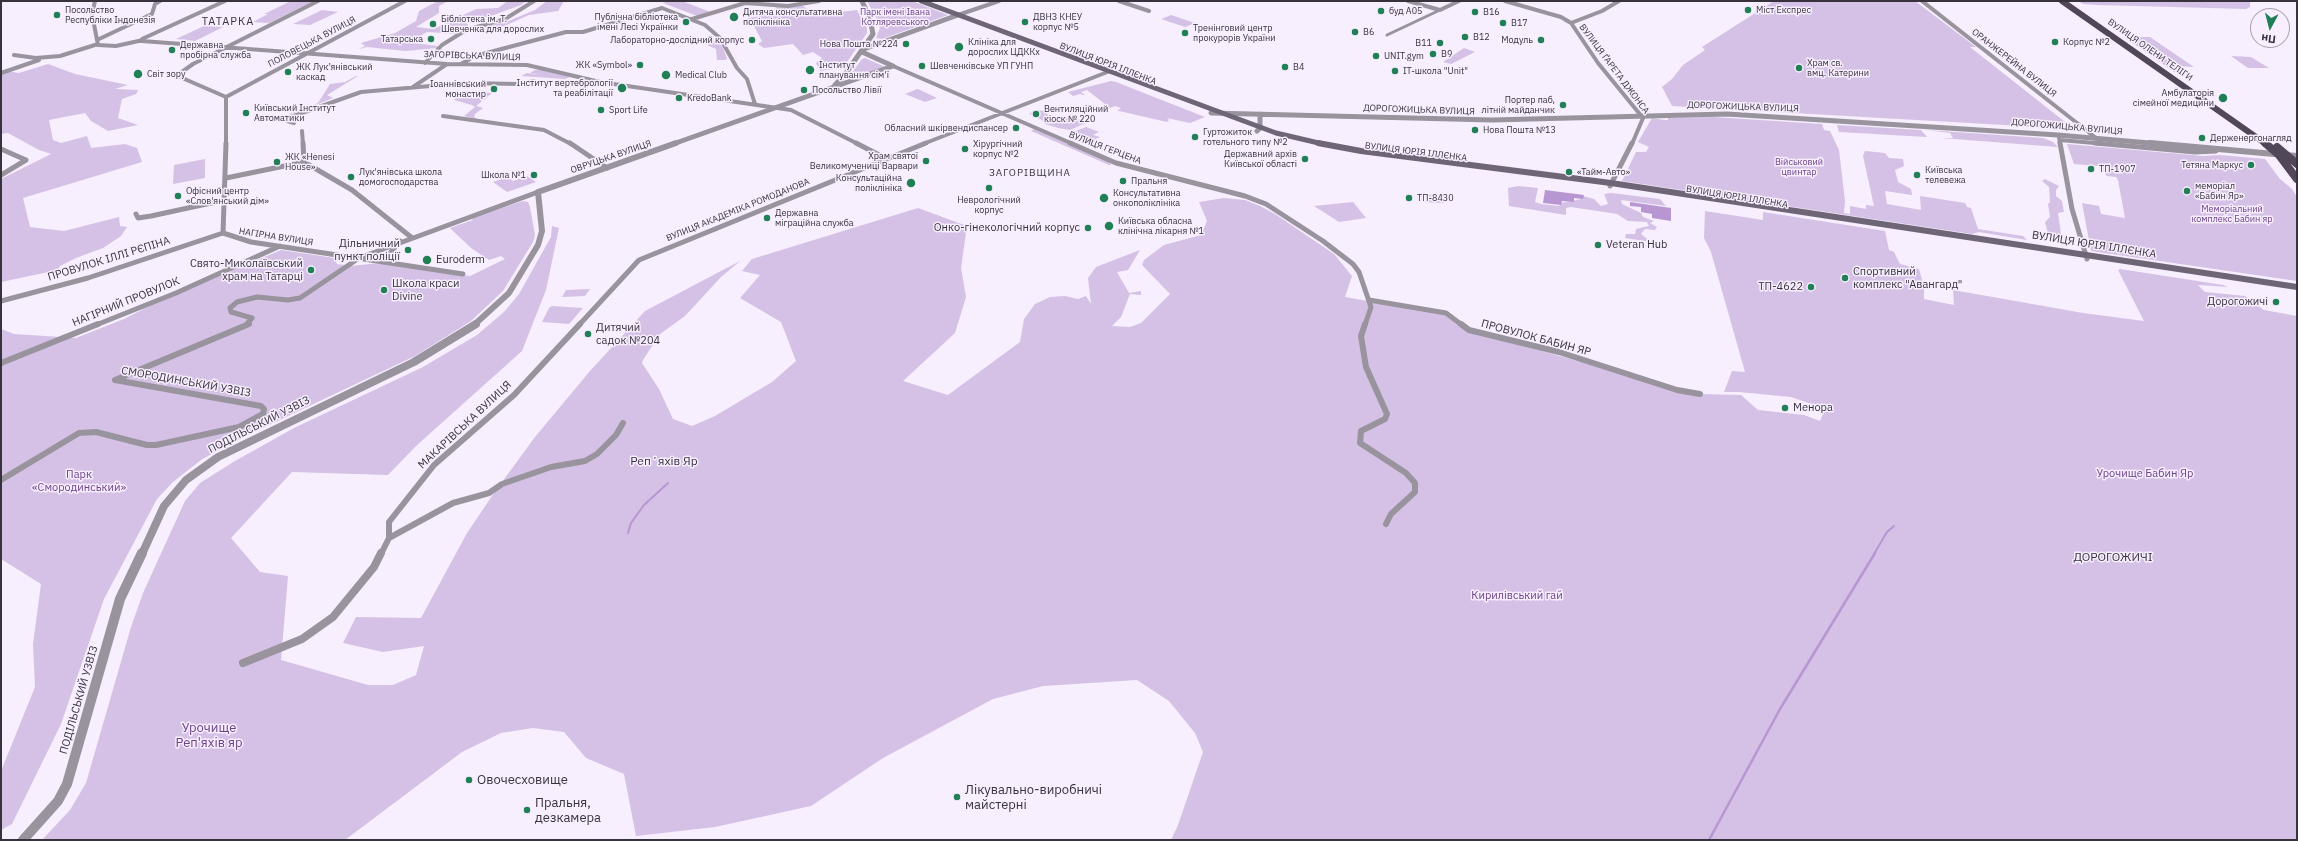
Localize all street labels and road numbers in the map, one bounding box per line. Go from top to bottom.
street label: ПОЛОВЕЦЬКА ВУЛИЦЯ [266,14,358,70]
street label: ВУЛИЦЯ ОЛЕНИ ТЕЛІГИ [2106,17,2194,83]
street label: ВУЛИЦЯ ҐАРЕТА ДЖОНСА [1577,22,1651,116]
street label: ОРАНЖЕРЕЙНА ВУЛИЦЯ [1970,27,2058,99]
street label: ВУЛИЦЯ ЮРІЯ ІЛЛЄНКА [1058,41,1158,87]
street label: ЗАГОРІВСЬКА ВУЛИЦЯ [423,49,521,63]
street label: ДОРОГОЖИЦЬКА ВУЛИЦЯ [1687,100,1799,114]
street label: ДОРОГОЖИЦЬКА ВУЛИЦЯ [1363,103,1475,117]
street label: ДОРОГОЖИЦЬКА ВУЛИЦЯ [2011,117,2123,137]
street label: ВУЛИЦЯ ГЕРЦЕНА [1067,129,1143,167]
street label: ОВРУЦЬКА ВУЛИЦЯ [569,138,653,176]
street label: ВУЛИЦЯ ЮРІЯ ІЛЛЄНКА [1364,140,1468,164]
street label: ВУЛИЦЯ АКАДЕМІКА РОМОДАНОВА [665,176,811,244]
street label: ВУЛИЦЯ ЮРІЯ ІЛЛЄНКА [1685,184,1789,210]
street label: НАГІРНА ВУЛИЦЯ [238,226,314,248]
street label: ВУЛИЦЯ ЮРІЯ ІЛЛЄНКА [2031,229,2157,261]
street label: ПРОВУЛОК ІЛЛІ РЄПІНА [46,234,172,284]
street label: НАГІРНИЙ ПРОВУЛОК [70,274,182,330]
street label: ПРОВУЛОК БАБИН ЯР [1480,317,1592,359]
street label: СМОРОДИНСЬКИЙ УЗВІЗ [120,364,252,400]
street label: МАКАРІВСЬКА ВУЛИЦЯ [416,378,514,472]
street label: ПОДІЛЬСЬКИЙ УЗВІЗ [206,394,312,456]
street label: ПОДІЛЬСЬКИЙ УЗВІЗ [57,644,101,756]

